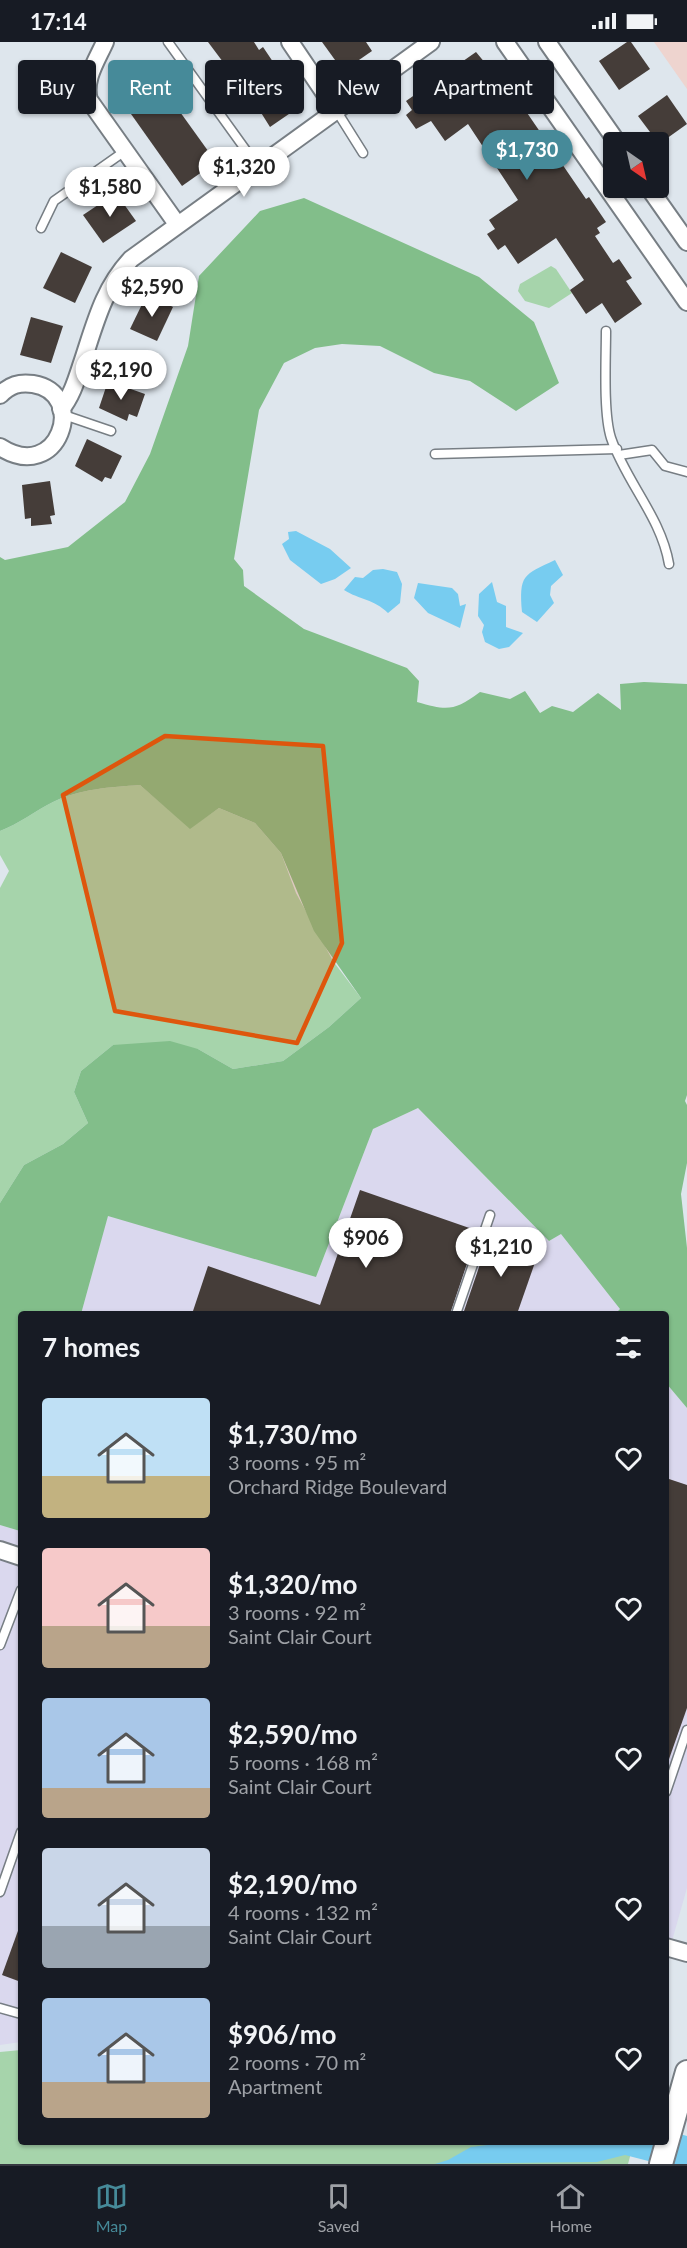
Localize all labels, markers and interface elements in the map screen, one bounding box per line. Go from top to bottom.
text: 17:14 [30,8,87,35]
chip: Buy [18,60,96,114]
chip: Rent [108,60,193,114]
chip: Filters [205,60,304,114]
chip: New [316,60,401,114]
chip: Apartment [413,60,554,114]
pin: $1,730 [478,130,576,181]
north arrow [603,132,669,198]
map controls [603,132,669,198]
text: $1,730 [496,137,558,161]
pin: $1,320 [195,147,293,198]
text: $1,320 [213,154,275,178]
pin: $1,580 [61,167,159,218]
text: $1,580 [79,174,141,198]
pin: $2,590 [103,267,201,318]
text: $2,590 [121,274,183,298]
pin: $2,190 [72,350,170,401]
text: $2,190 [90,357,152,381]
pin: $906 [330,1218,402,1269]
text: $906 [343,1225,389,1249]
pin: $1,210 [452,1227,550,1278]
text: $1,210 [470,1234,532,1258]
text: 7 homes [42,1331,140,1363]
icon: filters [612,1331,645,1364]
text: $1,730/mo [228,1418,358,1450]
icon: home [90,1422,162,1494]
icon: heart [612,1442,645,1475]
text: 3 rooms · 95 m² [228,1450,366,1474]
text: Orchard Ridge Boulevard [228,1474,447,1498]
text: $1,320/mo [228,1568,358,1600]
icon: home [90,1572,162,1644]
icon: heart [612,1592,645,1625]
text: 3 rooms · 92 m² [228,1600,366,1624]
text: Saint Clair Court [228,1624,372,1648]
text: $2,590/mo [228,1718,358,1750]
icon: home [90,1722,162,1794]
icon: heart [612,1742,645,1775]
text: 5 rooms · 168 m² [228,1750,378,1774]
text: Saint Clair Court [228,1774,372,1798]
text: $2,190/mo [228,1868,358,1900]
icon: home [90,1872,162,1944]
icon: heart [612,1892,645,1925]
text: 4 rooms · 132 m² [228,1900,378,1924]
text: Saint Clair Court [228,1924,372,1948]
text: $906/mo [228,2018,336,2050]
icon: home [90,2022,162,2094]
icon: heart [612,2042,645,2075]
text: 2 rooms · 70 m² [228,2050,366,2074]
text: Apartment [228,2074,322,2098]
tab: Map [95,2180,128,2235]
tab: Saved [318,2180,360,2235]
tab: Home [549,2180,592,2235]

